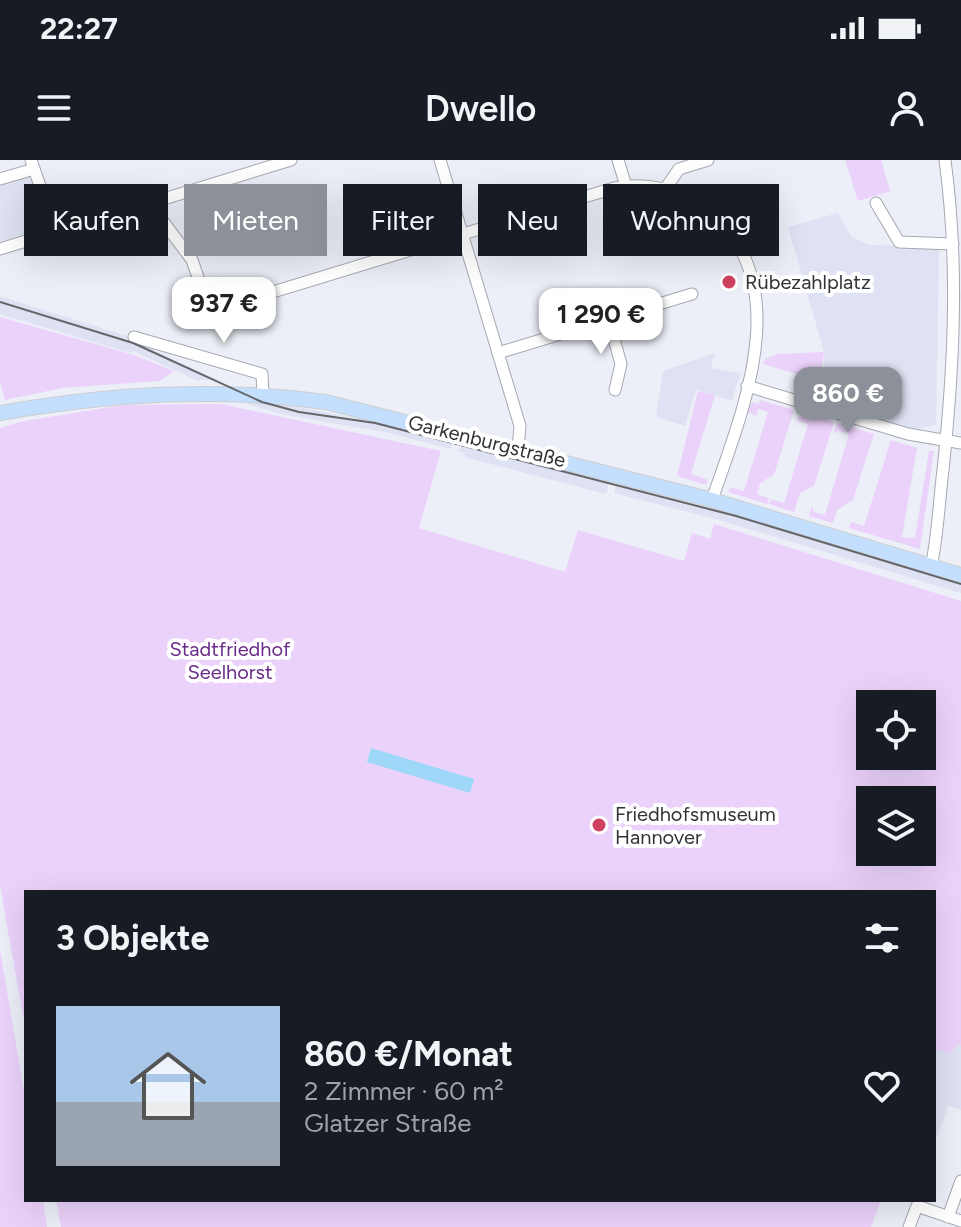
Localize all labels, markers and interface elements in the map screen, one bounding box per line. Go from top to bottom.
text: 22:27 [40,10,118,47]
icon: menu [32,86,76,130]
icon: person [885,86,929,130]
text: Dwello [425,87,536,130]
chip: Kaufen [24,184,168,256]
chip: Mieten [184,184,327,256]
chip: Filter [343,184,462,256]
chip: Neu [478,184,587,256]
chip: Wohnung [603,184,779,256]
place label: Rübezahlplatz [745,270,871,294]
marker: Rübezahlplatz [720,273,738,291]
pin: 937 € [168,277,280,345]
text: 937 € [190,287,258,319]
pin: 1 290 € [527,288,675,356]
text: 1 290 € [557,298,645,330]
pin: 860 € [792,367,904,435]
text: 860 € [812,377,884,409]
street label: Garkenburgstraße [406,410,568,472]
park label: Stadtfriedhof Seelhorst [170,637,291,684]
map controls [856,690,936,866]
button: locate [856,690,936,770]
button: layers [856,786,936,866]
place label: Friedhofsmuseum Hannover [615,802,776,849]
marker: Friedhofsmuseum Hannover [590,816,608,834]
icon: filters [860,916,904,960]
text: 3 Objekte [56,918,209,959]
text: 860 €/Monat [304,1034,513,1075]
icon: home [120,1038,216,1134]
icon: heart [860,1064,904,1108]
text: 2 Zimmer · 60 m² [304,1075,504,1107]
text: Glatzer Straße [304,1107,471,1139]

